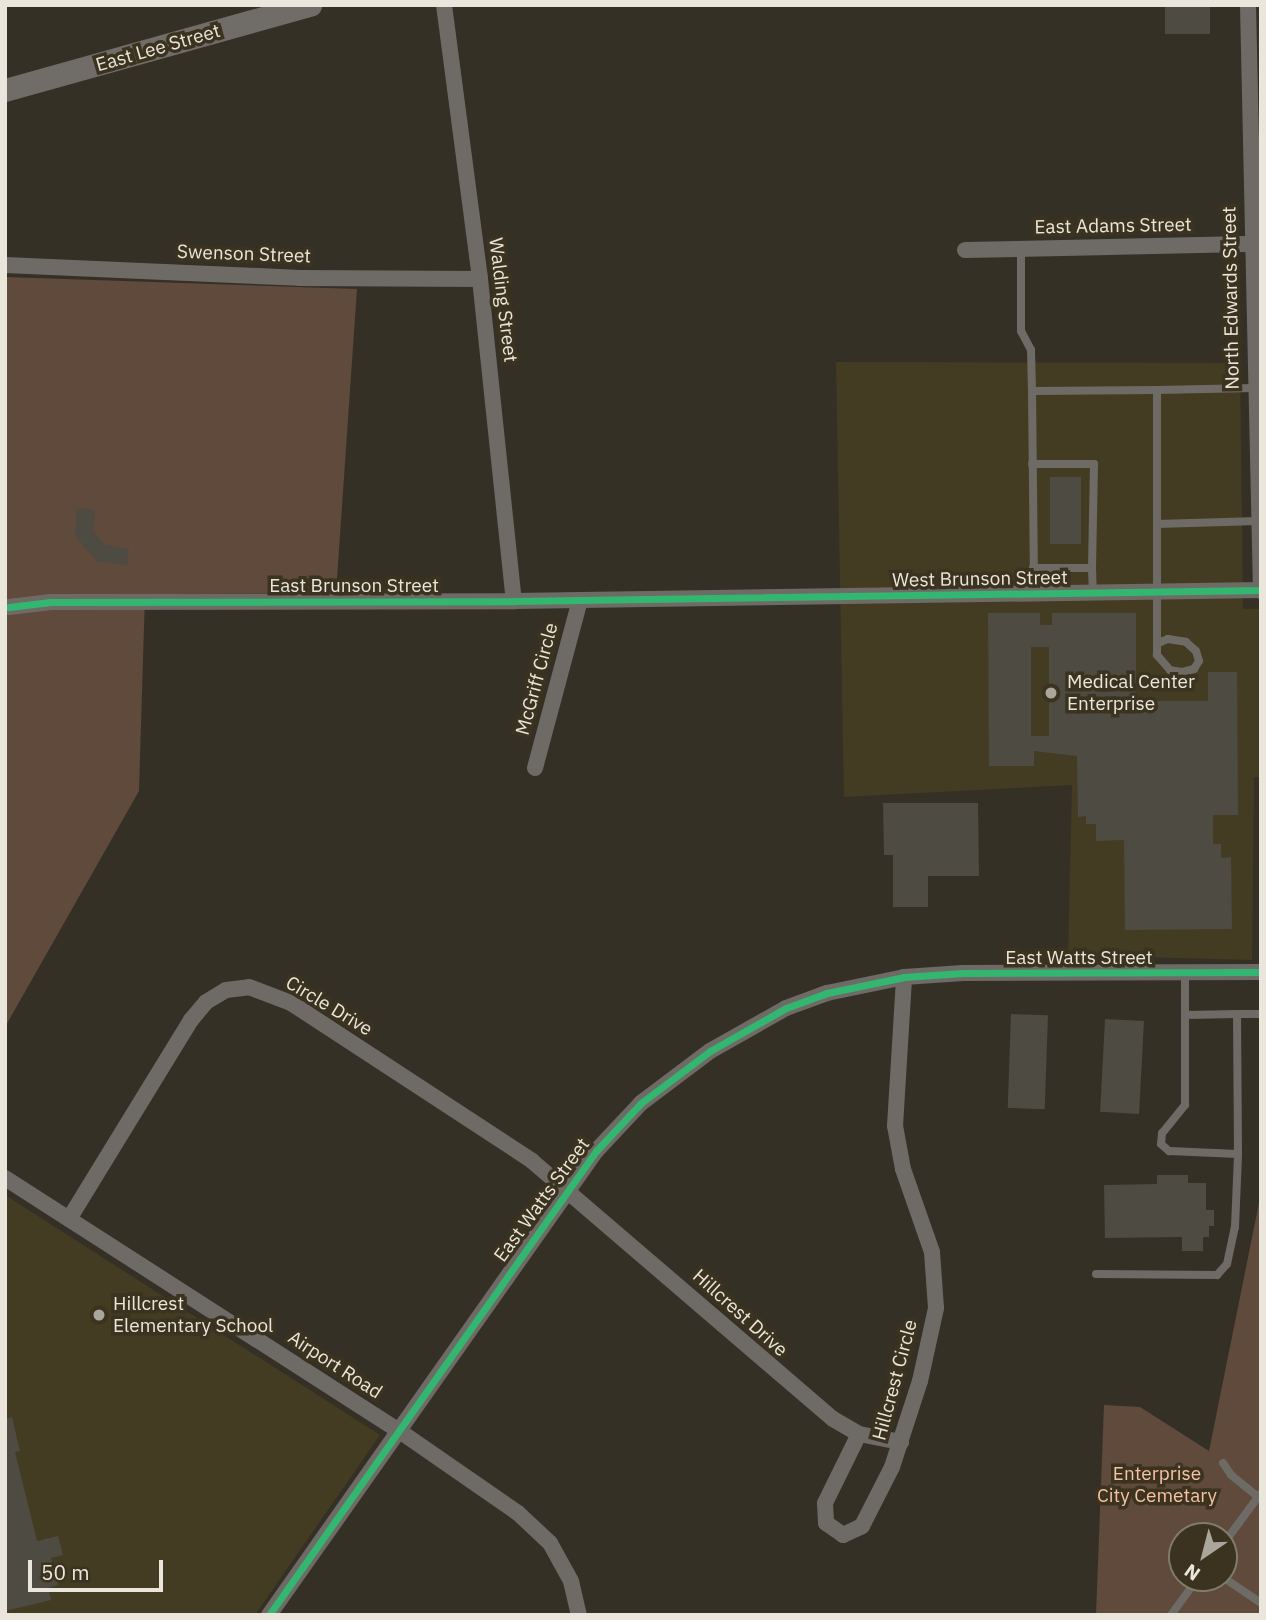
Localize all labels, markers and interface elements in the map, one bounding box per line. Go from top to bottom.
street label: East Lee Street [93,19,223,77]
street label: North Edwards Street [1218,206,1244,390]
street label: East Adams Street [1034,213,1192,239]
street label: Walding Street [484,236,522,364]
street label: Swenson Street [177,240,311,268]
street label: West Brunson Street [892,566,1068,592]
street label: East Brunson Street [269,575,439,597]
street label: McGriff Circle [511,620,563,738]
place label: Medical Center Enterprise [1067,671,1195,715]
marker: Medical Center Enterprise [1041,683,1061,703]
street label: East Watts Street [1005,947,1153,969]
street label: Circle Drive [281,971,377,1041]
street label: East Watts Street [489,1134,595,1266]
street label: Hillcrest Drive [688,1264,792,1362]
place label: Hillcrest Elementary School [113,1293,273,1337]
marker: Hillcrest Elementary School [91,1307,107,1323]
street label: Hillcrest Circle [868,1317,922,1443]
street label: Airport Road [284,1326,386,1404]
park label: Enterprise City Cemetary [1097,1463,1217,1507]
north arrow [1168,1522,1238,1592]
scale bar [32,1546,166,1590]
text: 50 m [41,1558,90,1586]
text: N [1180,1559,1205,1586]

